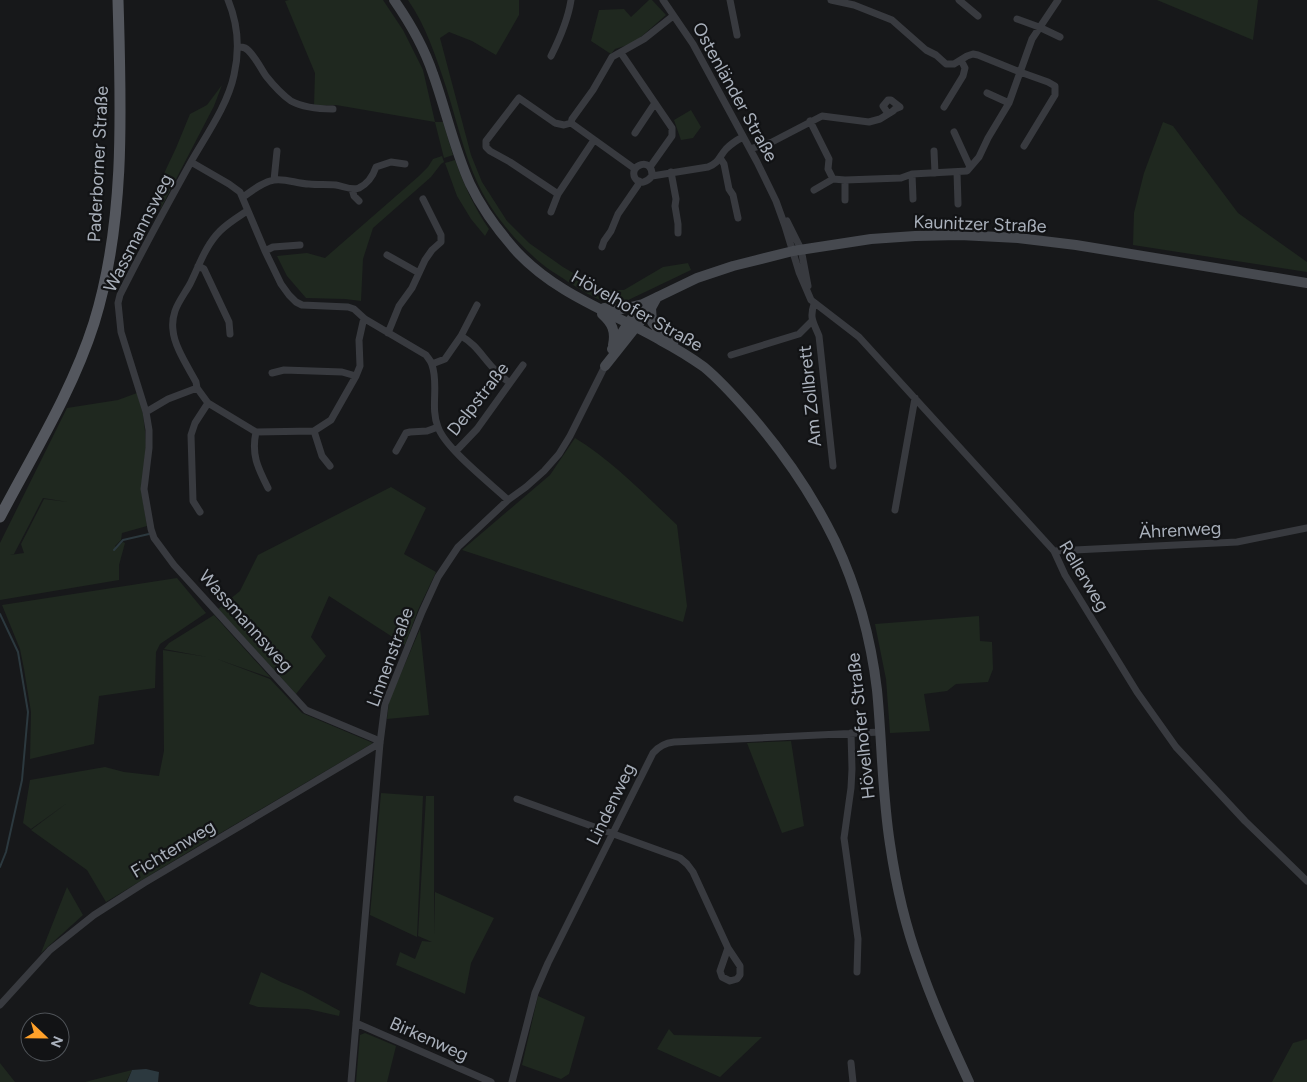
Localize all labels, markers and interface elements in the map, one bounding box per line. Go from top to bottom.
street label: Ostenländer Straße [688,18,783,166]
street label: Paderborner Straße [83,85,113,243]
street label: Wassmannsweg [99,170,177,296]
street label: Kaunitzer Straße [913,211,1047,237]
street label: Hövelhofer Straße [567,266,707,356]
street label: Am Zollbrett [794,344,826,448]
street label: Delpstraße [442,358,514,440]
street label: Ährenweg [1138,517,1222,543]
street label: Rellerweg [1054,536,1114,616]
street label: Wassmannsweg [194,565,298,677]
street label: Linnenstraße [362,604,418,710]
street label: Hövelhofer Straße [842,651,880,800]
street label: Lindenweg [582,760,640,848]
street label: Fichtenweg [127,815,219,883]
north arrow [20,1012,70,1062]
street label: Birkenweg [386,1012,472,1066]
text: N [47,1033,66,1050]

